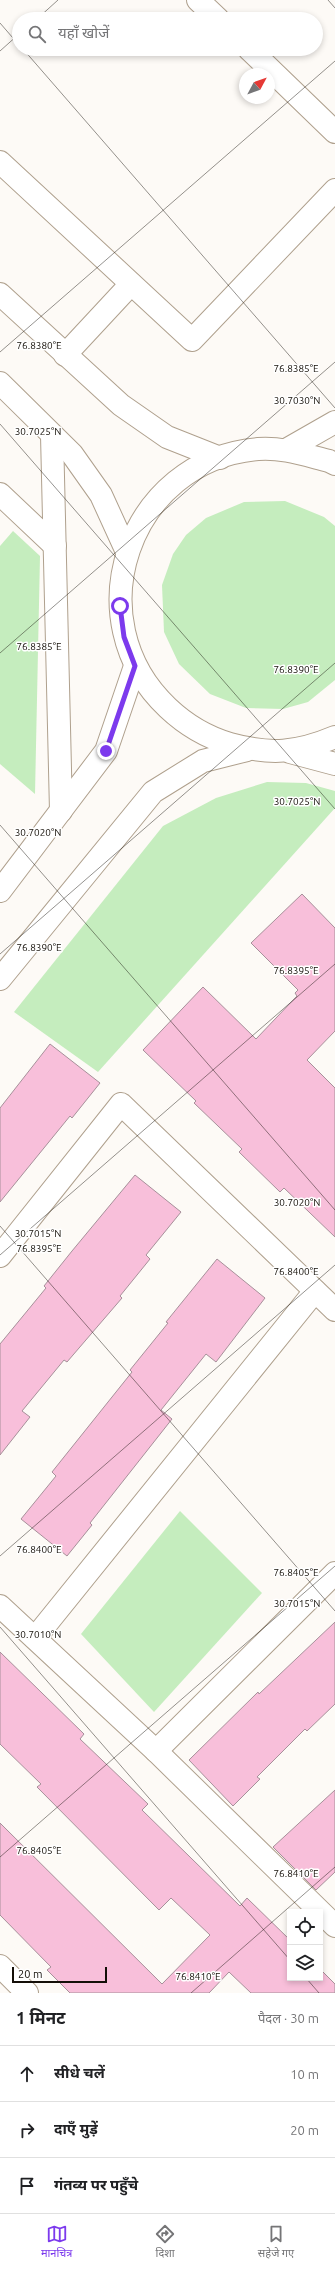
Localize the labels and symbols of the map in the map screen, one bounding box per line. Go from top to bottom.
north arrow [239,68,275,104]
text: 76.8380°E [16,340,62,351]
text: 76.8385°E [273,363,319,374]
text: 30.7030°N [274,395,320,406]
text: 30.7025°N [15,426,61,437]
route start [111,597,129,615]
text: 76.8385°E [16,641,62,652]
text: 76.8390°E [273,664,319,675]
route end [97,742,115,760]
text: 30.7025°N [274,796,320,807]
text: 30.7020°N [15,827,61,838]
text: 76.8390°E [16,942,62,953]
text: 76.8395°E [273,965,319,976]
text: 30.7020°N [274,1197,320,1208]
text: 30.7015°N [15,1228,61,1239]
text: 76.8395°E [16,1243,62,1254]
text: 76.8400°E [273,1266,319,1277]
text: 76.8400°E [16,1544,62,1555]
text: 76.8405°E [273,1567,319,1578]
text: 30.7015°N [274,1598,320,1609]
text: 30.7010°N [15,1629,61,1640]
text: 76.8405°E [16,1845,62,1856]
text: 76.8410°E [273,1868,319,1879]
scale bar [12,1965,107,1984]
text: 76.8410°E [175,1971,221,1982]

